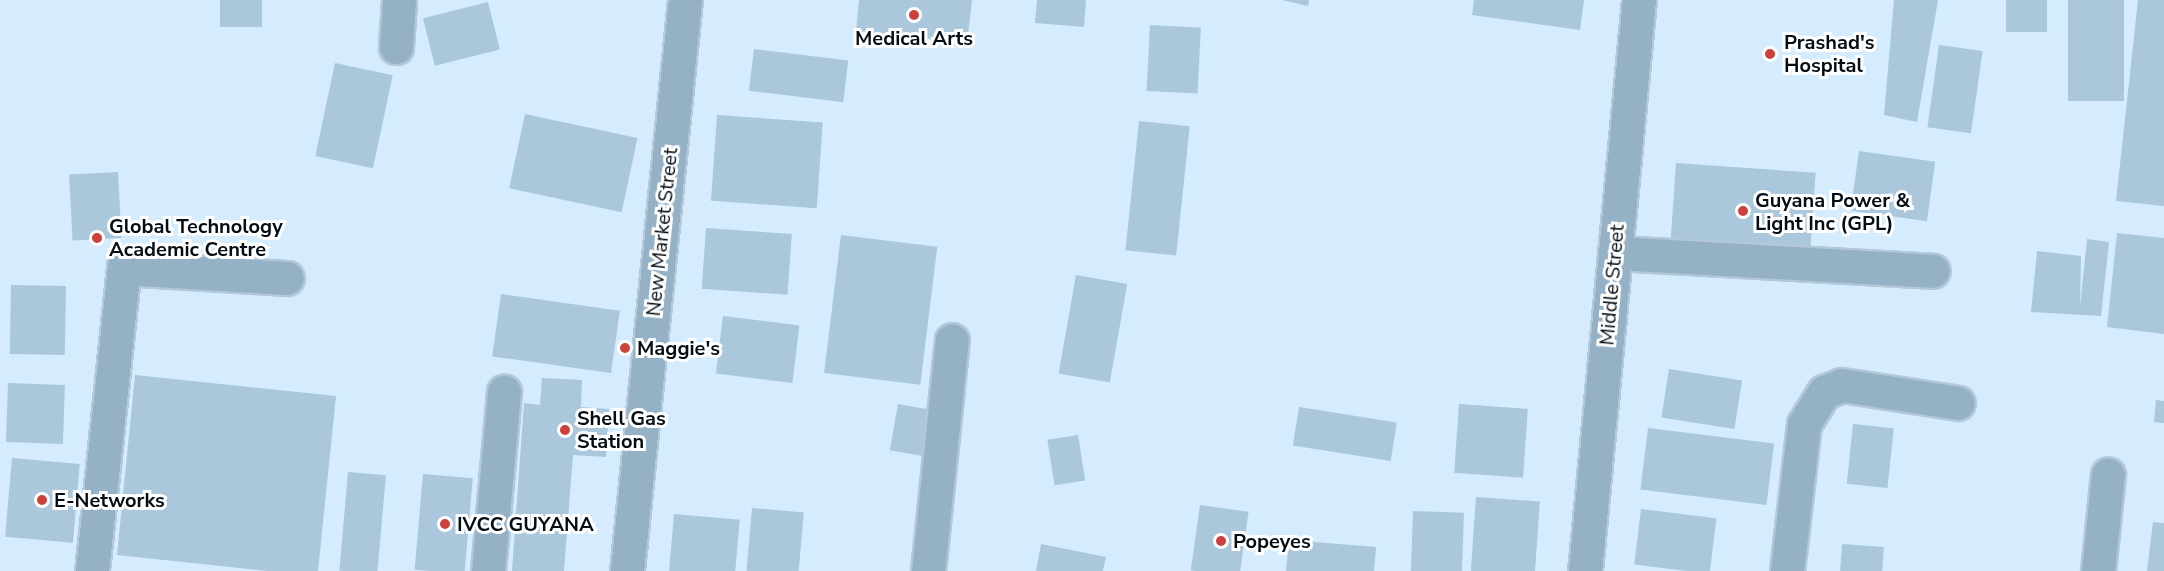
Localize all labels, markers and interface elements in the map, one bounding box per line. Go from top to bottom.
marker: Medical Arts [905,6,923,24]
place label: Medical Arts [855,26,973,50]
place label: Prashad's Hospital [1784,30,1875,77]
marker: Prashad's Hospital [1761,45,1779,63]
street label: New Market Street [641,147,683,317]
place label: Guyana Power & Light Inc (GPL) [1755,188,1910,235]
marker: Guyana Power & Light Inc (GPL) [1736,204,1750,218]
place label: Global Technology Academic Centre [109,214,283,261]
street label: Middle Street [1595,224,1629,346]
marker: Global Technology Academic Centre [90,231,104,245]
place label: Maggie's [637,336,720,360]
marker: Maggie's [618,341,632,355]
place label: Shell Gas Station [577,406,666,453]
marker: Shell Gas Station [558,423,572,437]
place label: E-Networks [54,488,165,512]
marker: E-Networks [35,493,49,507]
place label: IVCC GUYANA [457,512,594,536]
marker: IVCC GUYANA [438,517,452,531]
place label: Popeyes [1233,529,1311,553]
marker: Popeyes [1214,534,1228,548]

